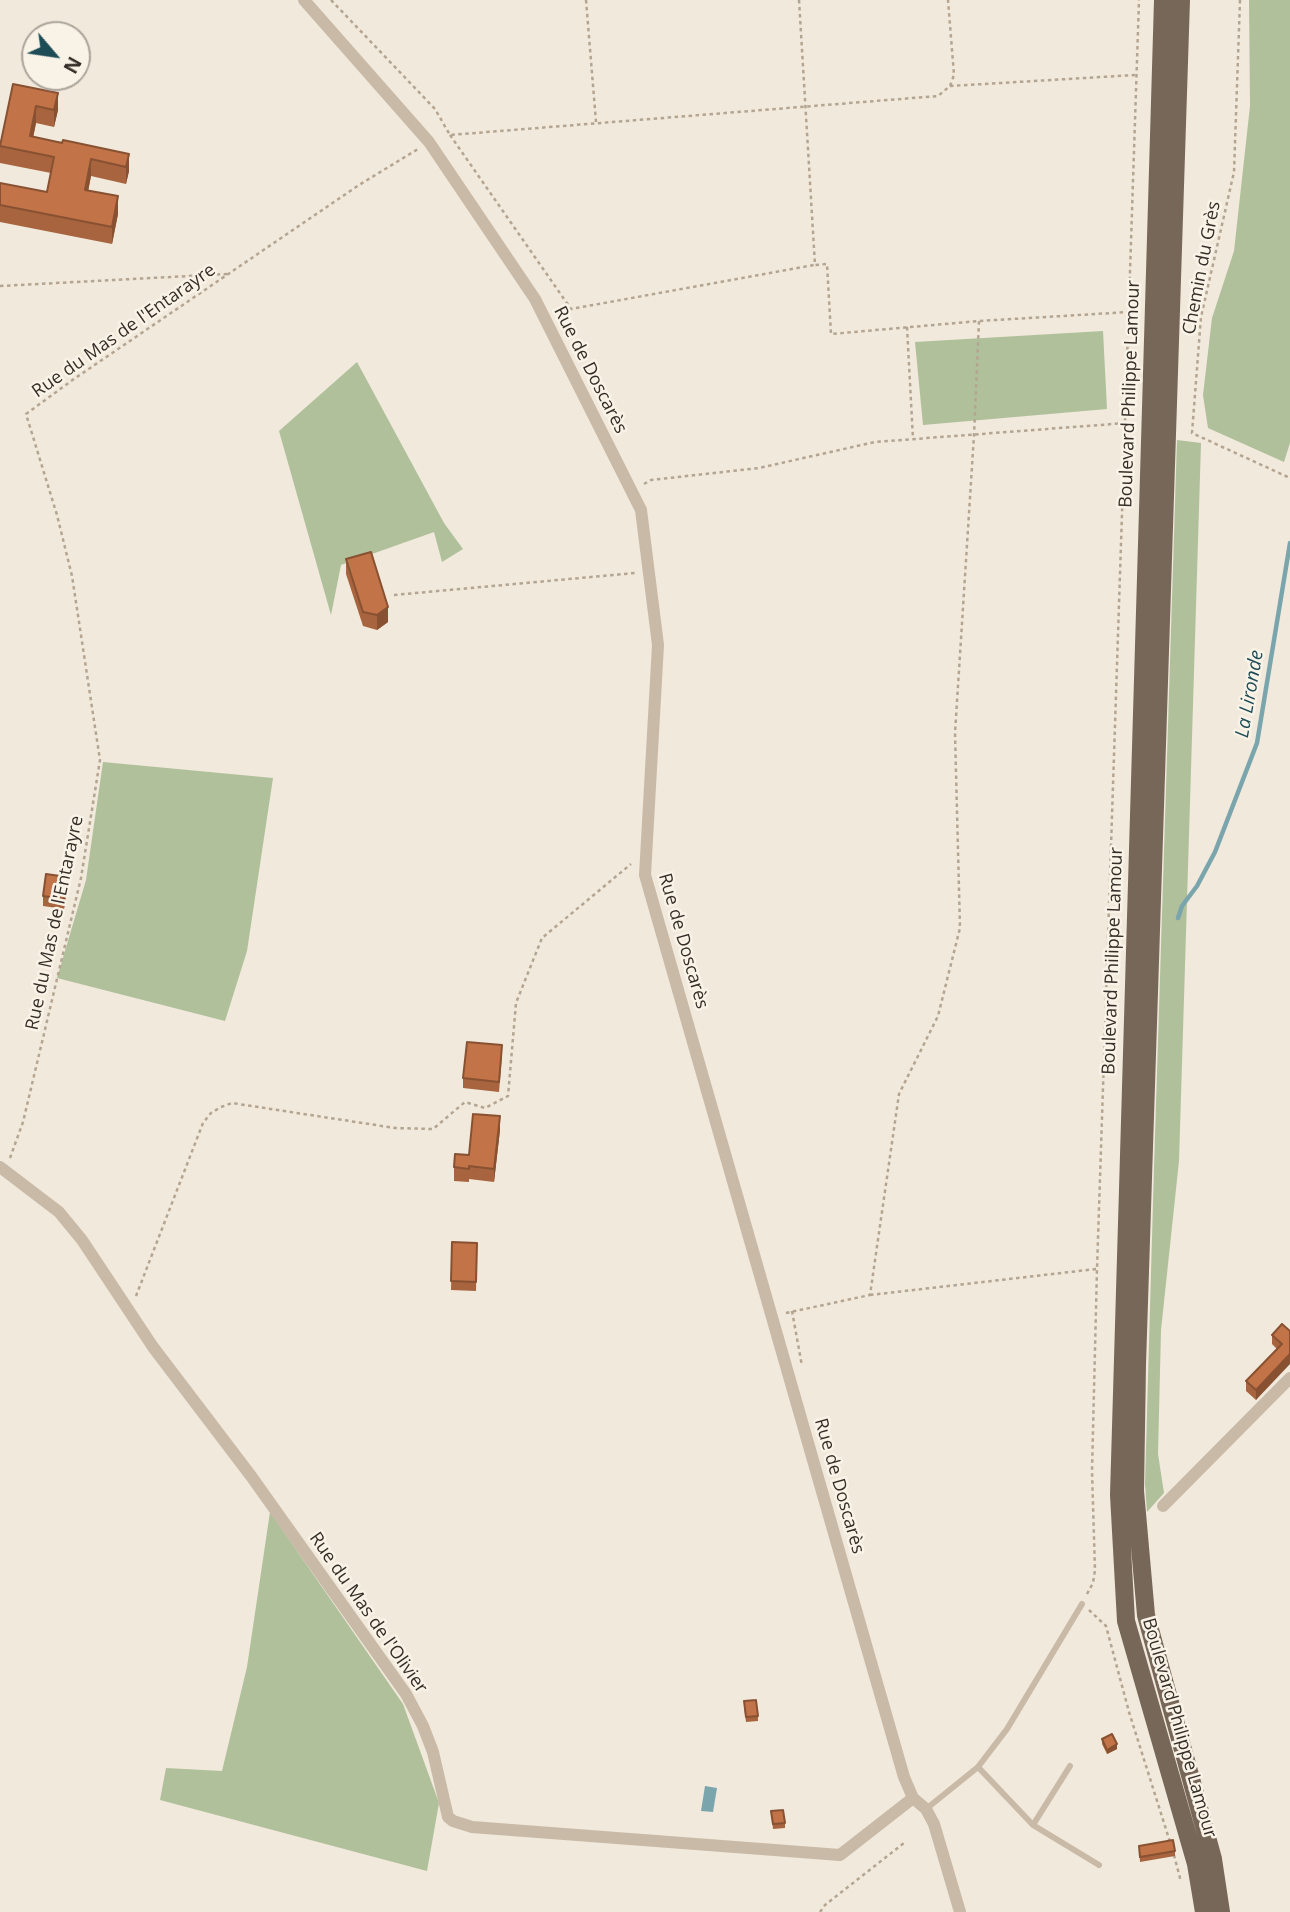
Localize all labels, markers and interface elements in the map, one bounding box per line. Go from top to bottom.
north arrow [21,21,91,91]
text: N [58,52,88,78]
street label: Chemin du Grès [1178,200,1226,336]
street label: Rue du Mas de l'Entarayre [28,259,220,403]
street label: Boulevard Philippe Lamour [1115,280,1145,508]
street label: Rue de Doscarès [549,303,631,437]
water label: La Lironde [1231,649,1269,739]
street label: Rue du Mas de l'Entarayre [22,814,88,1032]
street label: Boulevard Philippe Lamour [1098,847,1128,1075]
street label: Rue de Doscarès [653,871,713,1011]
street label: Rue de Doscarès [809,1416,869,1556]
street label: Rue du Mas de l'Olivier [304,1528,432,1698]
street label: Boulevard Philippe Lamour [1137,1616,1221,1840]

